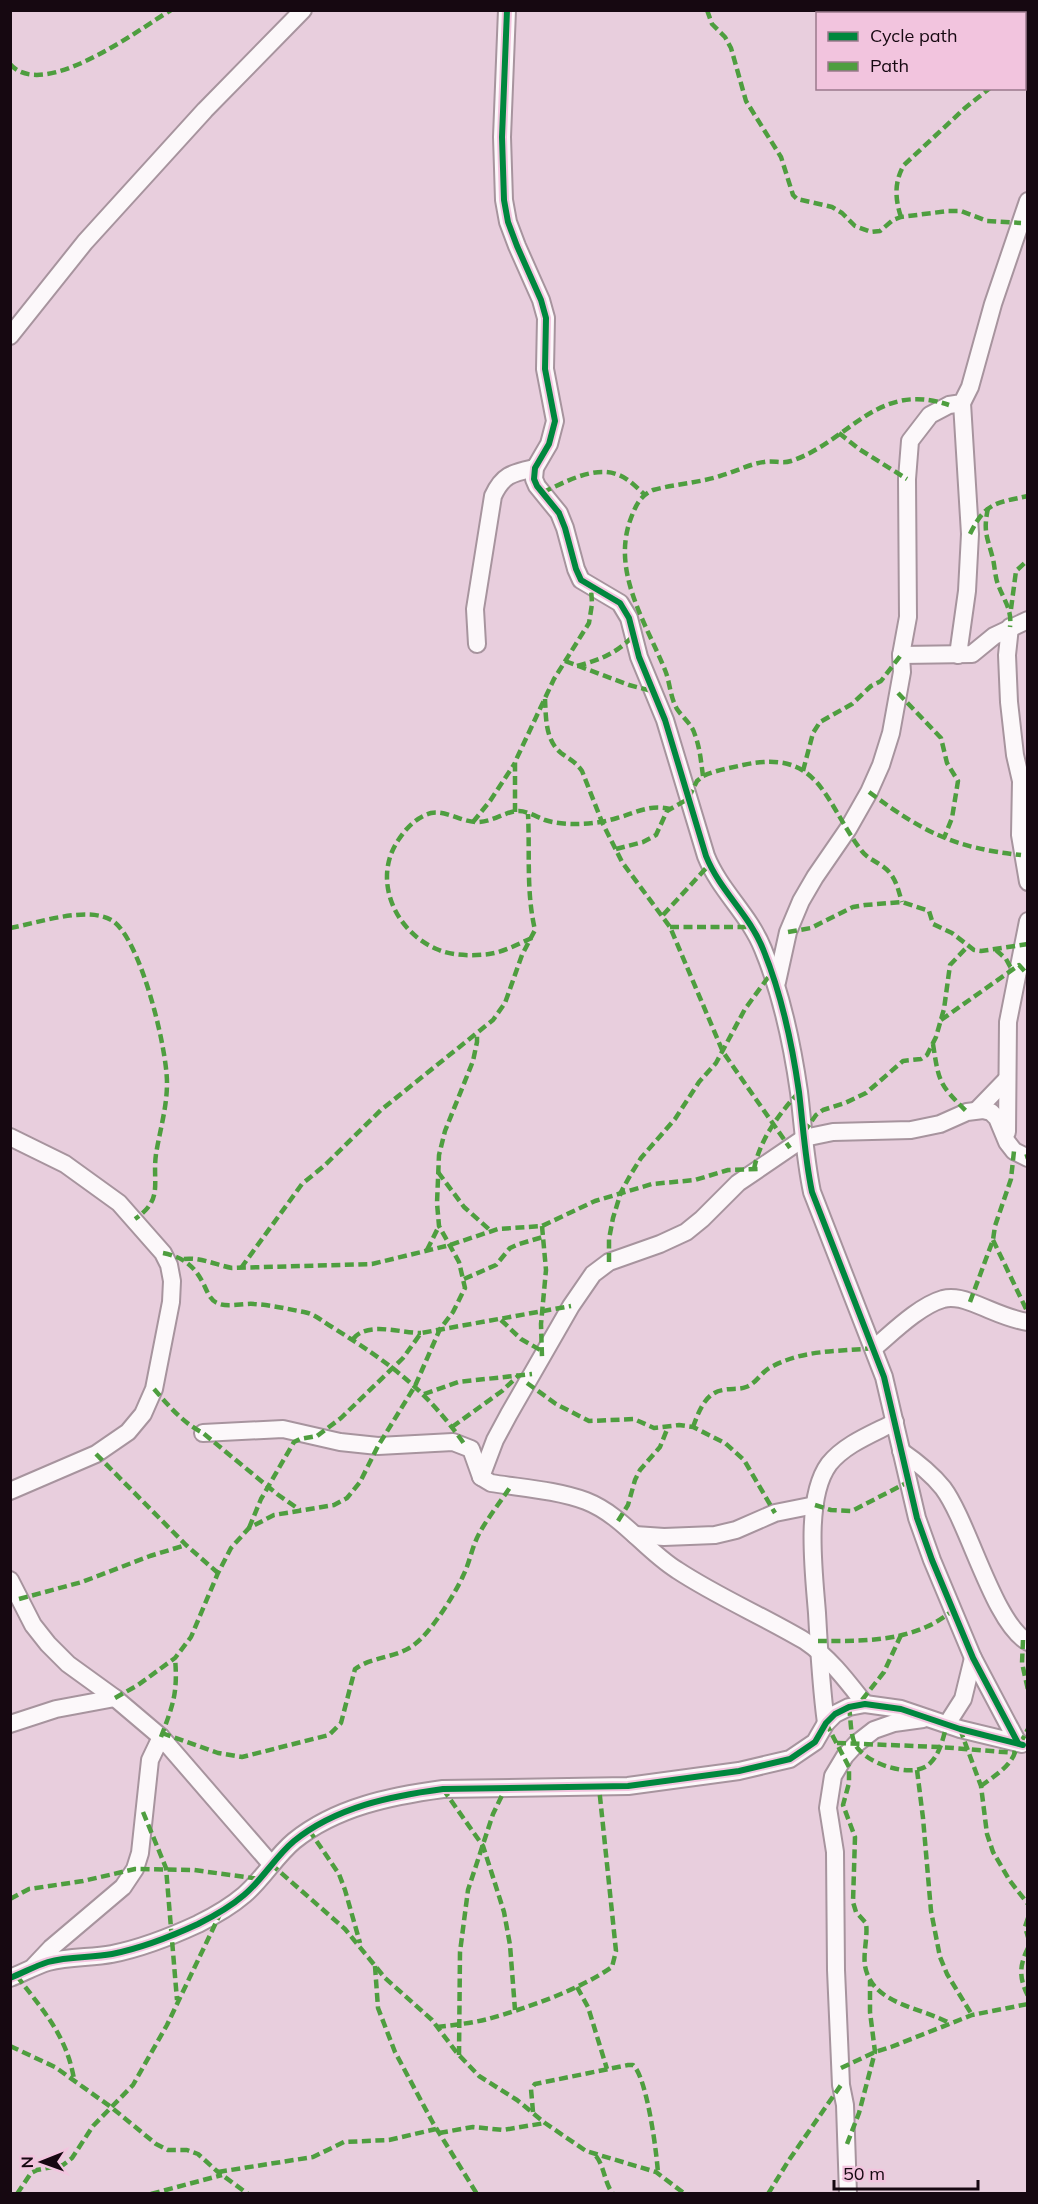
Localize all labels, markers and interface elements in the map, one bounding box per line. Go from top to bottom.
legend [816,12,1026,90]
text: Cycle path [870,24,957,47]
text: Path [870,54,909,77]
north arrow [12,2132,72,2192]
scale bar [834,2153,978,2191]
text: N [17,2156,37,2168]
text: 50 m [843,2162,885,2185]

